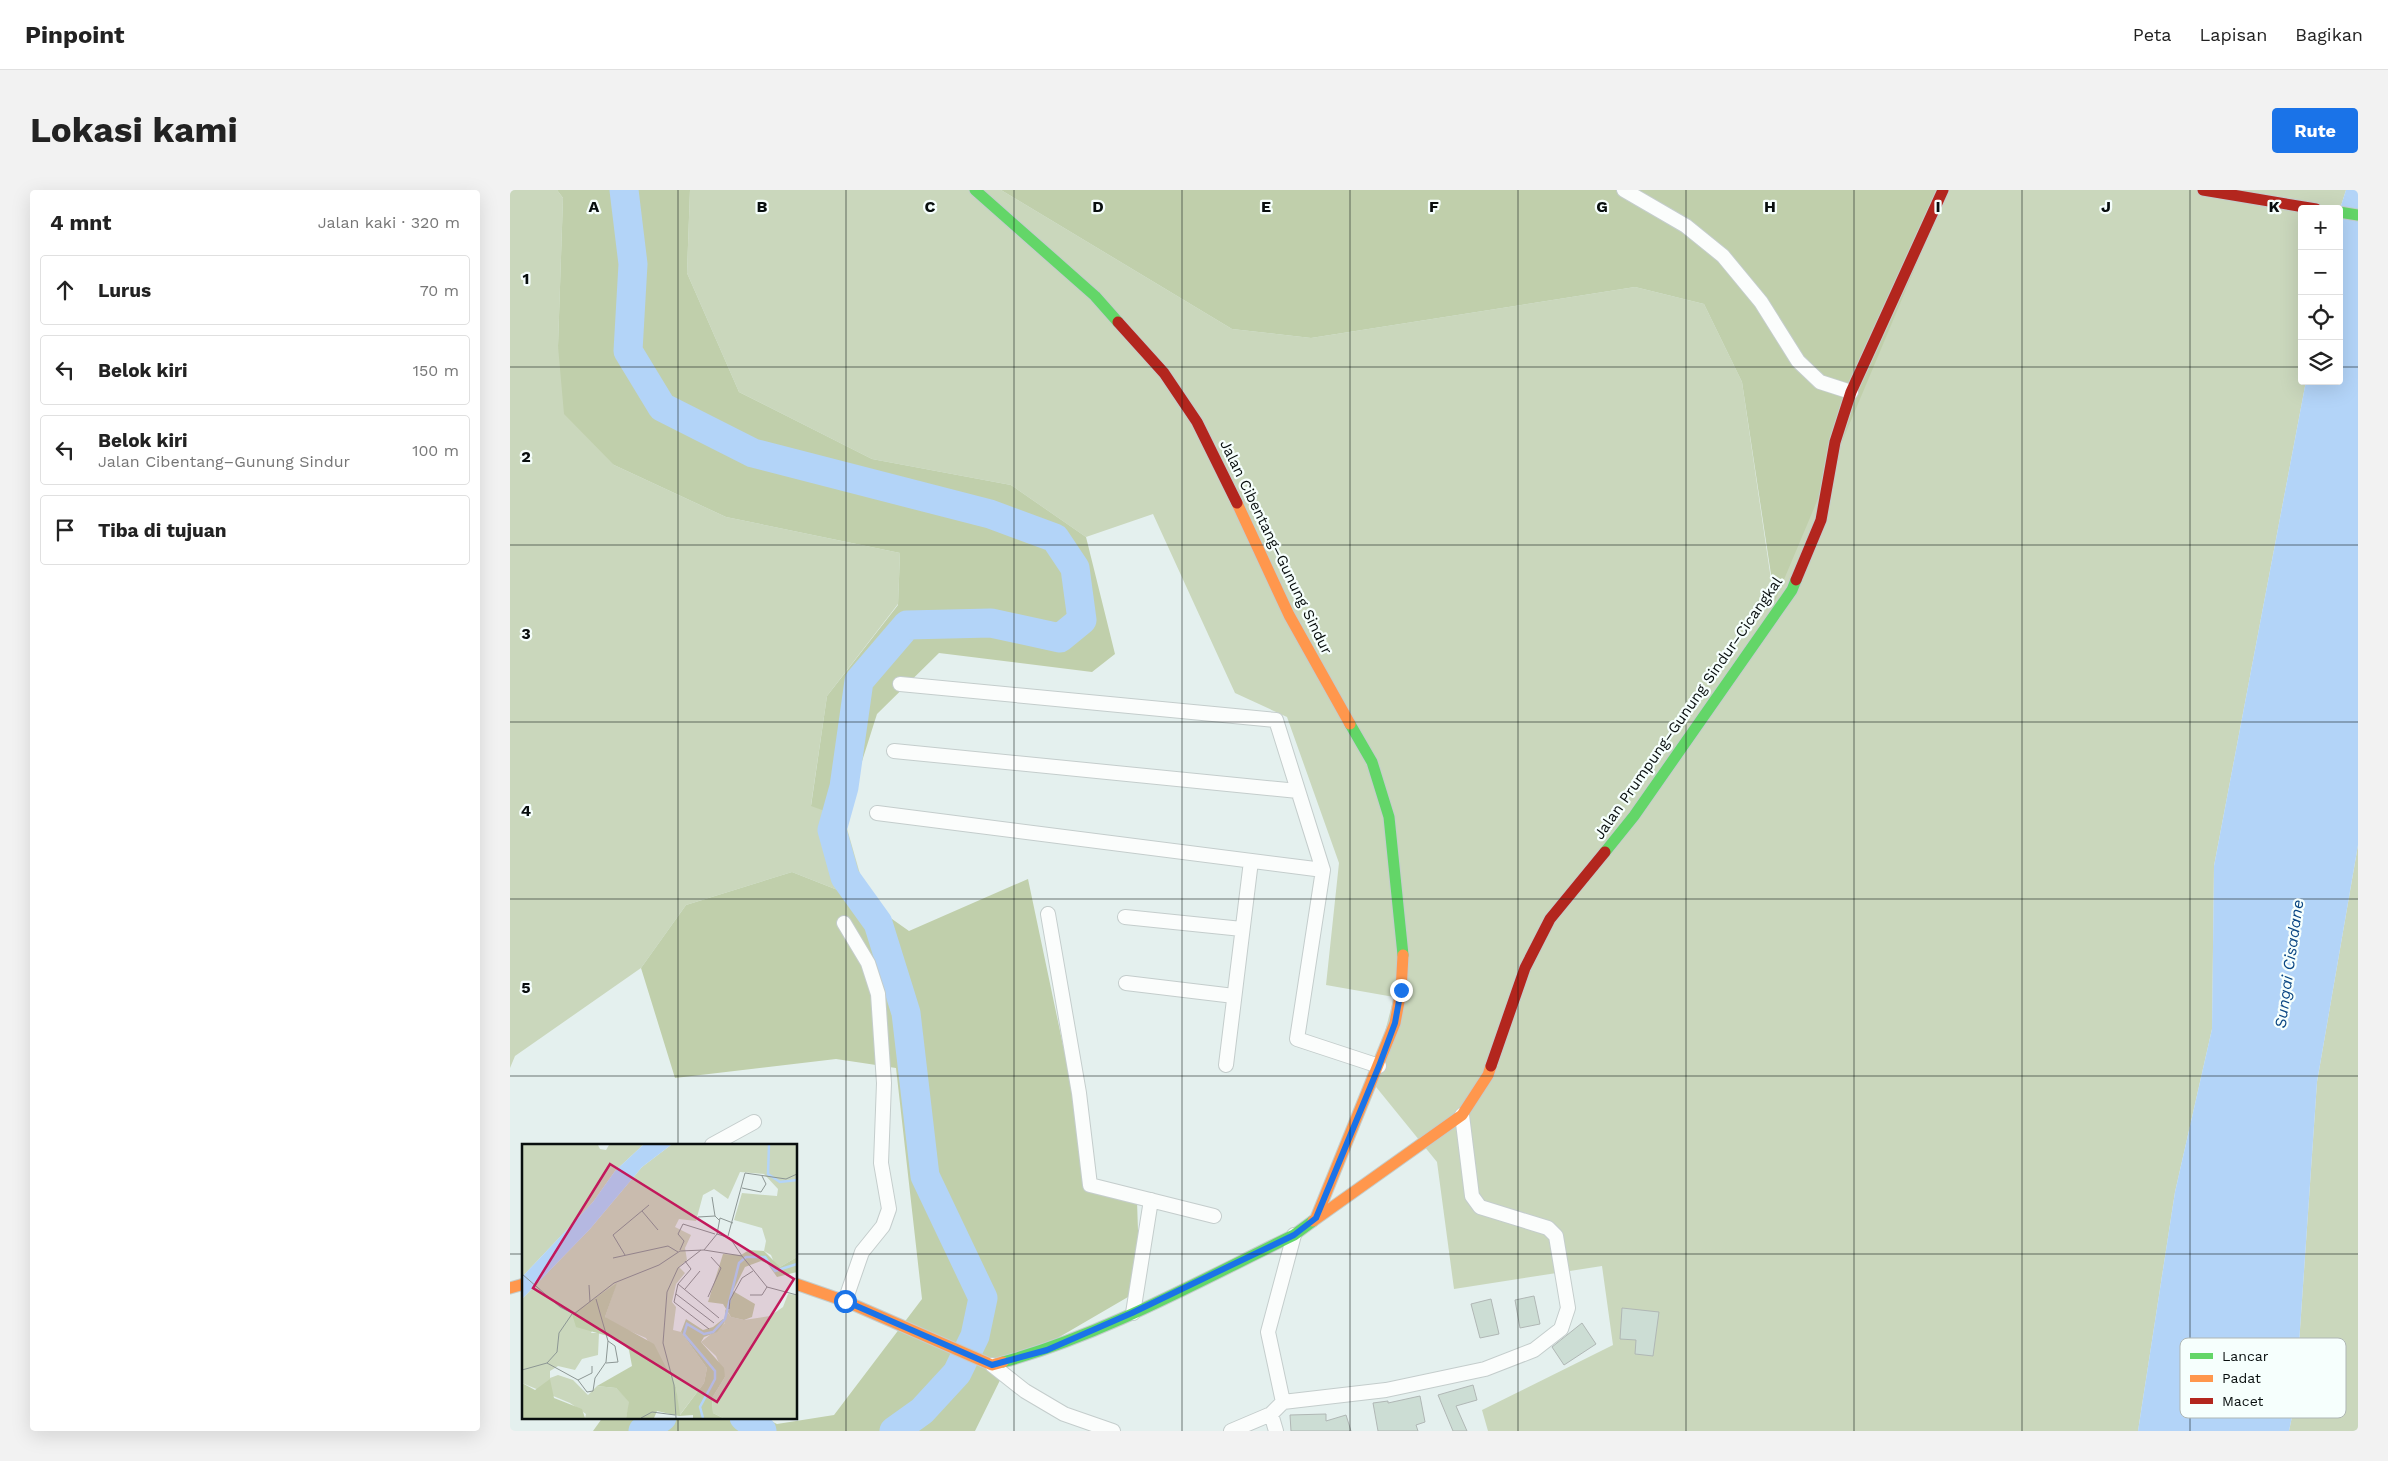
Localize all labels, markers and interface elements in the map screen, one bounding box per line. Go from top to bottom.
text: Pinpoint [25,21,125,49]
text: Peta [2133,24,2171,45]
text: Lapisan [2199,24,2267,45]
text: Bagikan [2295,24,2363,45]
button: Rute [2272,108,2358,153]
text: Lokasi kami [30,109,238,151]
text: A [589,197,600,216]
text: B [757,197,768,216]
text: C [925,197,936,216]
text: D [1092,197,1104,216]
text: E [1261,197,1271,216]
text: F [1429,197,1439,216]
text: G [1596,197,1608,216]
text: H [1764,197,1776,216]
text: I [1935,197,1941,216]
text: J [2101,197,2111,216]
text: K [2268,197,2280,216]
map controls [2298,205,2343,385]
button: + [2298,205,2343,250]
text: 4 mnt [50,210,111,235]
text: Jalan kaki · 320 m [318,213,460,232]
button: − [2298,250,2343,295]
text: 1 [523,269,529,288]
icon: ahead [51,276,79,304]
text: Lurus [98,279,151,302]
text: 70 m [420,281,459,300]
button: locate [2298,295,2343,340]
button: layers [2298,340,2343,385]
icon: left [51,356,79,384]
text: Belok kiri [98,359,188,382]
text: 150 m [413,361,459,380]
text: Belok kiri [98,429,188,452]
icon: left [51,436,79,464]
street label: Jalan Cibentang–Gunung Sindur [1216,437,1336,657]
text: 100 m [412,441,459,460]
text: 2 [521,447,531,466]
text: Jalan Cibentang–Gunung Sindur [98,452,350,471]
icon: arrive [51,516,79,544]
text: Tiba di tujuan [98,519,227,542]
street label: Jalan Prumpung–Gunung Sindur–Cicangkal [1590,573,1786,843]
text: 3 [521,624,531,643]
text: 4 [521,801,531,820]
water label: Sungai Cisadane [2271,898,2307,1030]
text: 5 [521,978,531,997]
route end [1390,979,1413,1002]
inset map [522,1144,798,1418]
route start [834,1290,857,1313]
legend [2180,1338,2346,1418]
text: Lancar [2222,1348,2269,1364]
text: Padat [2222,1370,2261,1386]
text: Macet [2222,1393,2264,1409]

